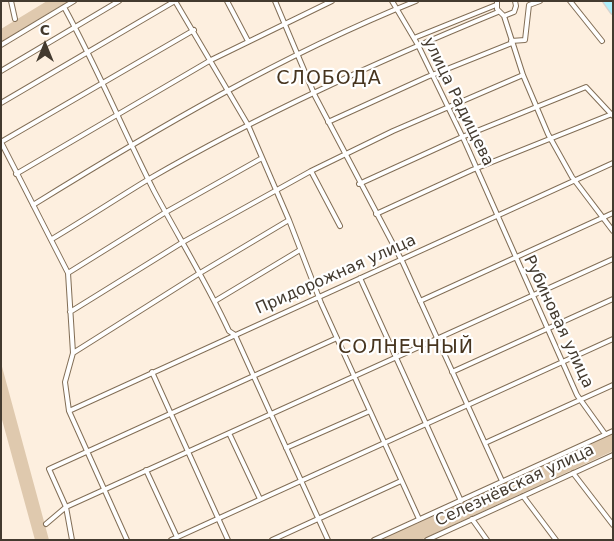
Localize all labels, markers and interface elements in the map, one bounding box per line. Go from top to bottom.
north arrow [20,20,70,70]
text: С [40,22,50,38]
street label: улица Радищева [418,34,498,170]
district label: СЛОБОДА [275,68,383,90]
street label: Придорожная улица [253,231,419,319]
street label: Рубиновая улица [519,253,597,391]
district label: СОЛНЕЧНЫЙ [337,337,475,359]
street label: Селезнёвская улица [433,441,597,531]

